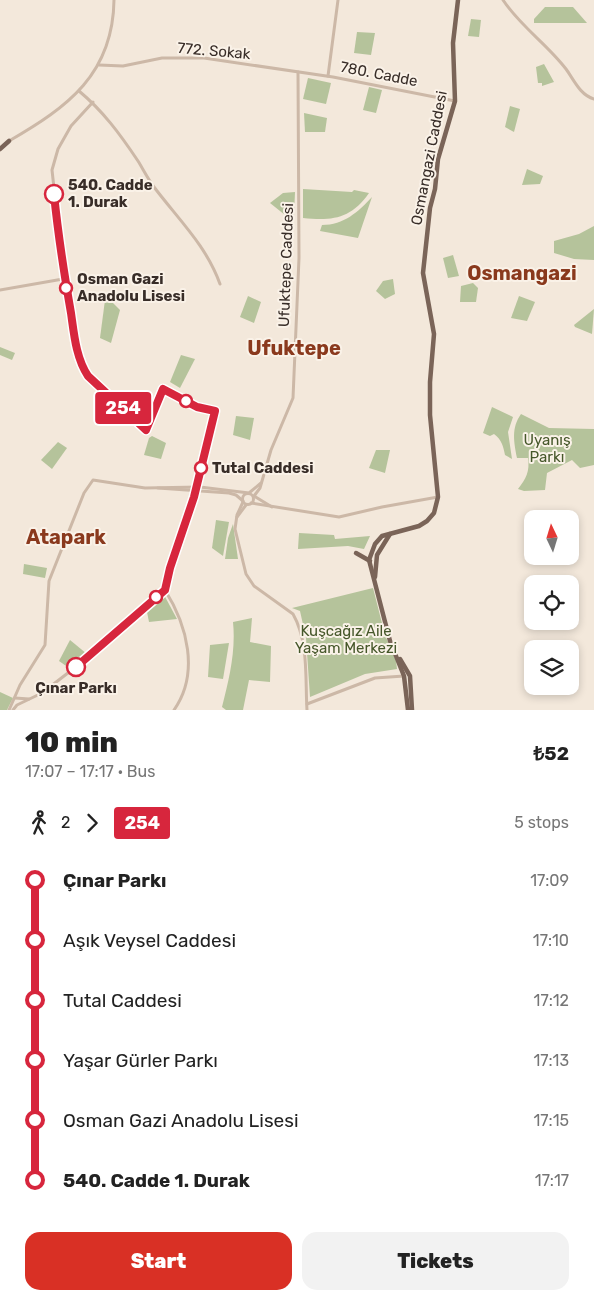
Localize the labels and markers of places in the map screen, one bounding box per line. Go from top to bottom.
place label: 540. Cadde 1. Durak [68,176,153,211]
marker: 540. Cadde 1. Durak [44,184,64,204]
place label: Osman Gazi Anadolu Lisesi [77,270,185,305]
marker: Osman Gazi Anadolu Lisesi [59,281,73,295]
unlabelled marker [179,394,193,408]
place label: Tutal Caddesi [212,459,313,477]
marker: Tutal Caddesi [194,461,208,475]
unlabelled marker [149,590,163,604]
marker: Çınar Parkı [66,657,86,677]
place label: Çınar Parkı [35,679,117,697]

